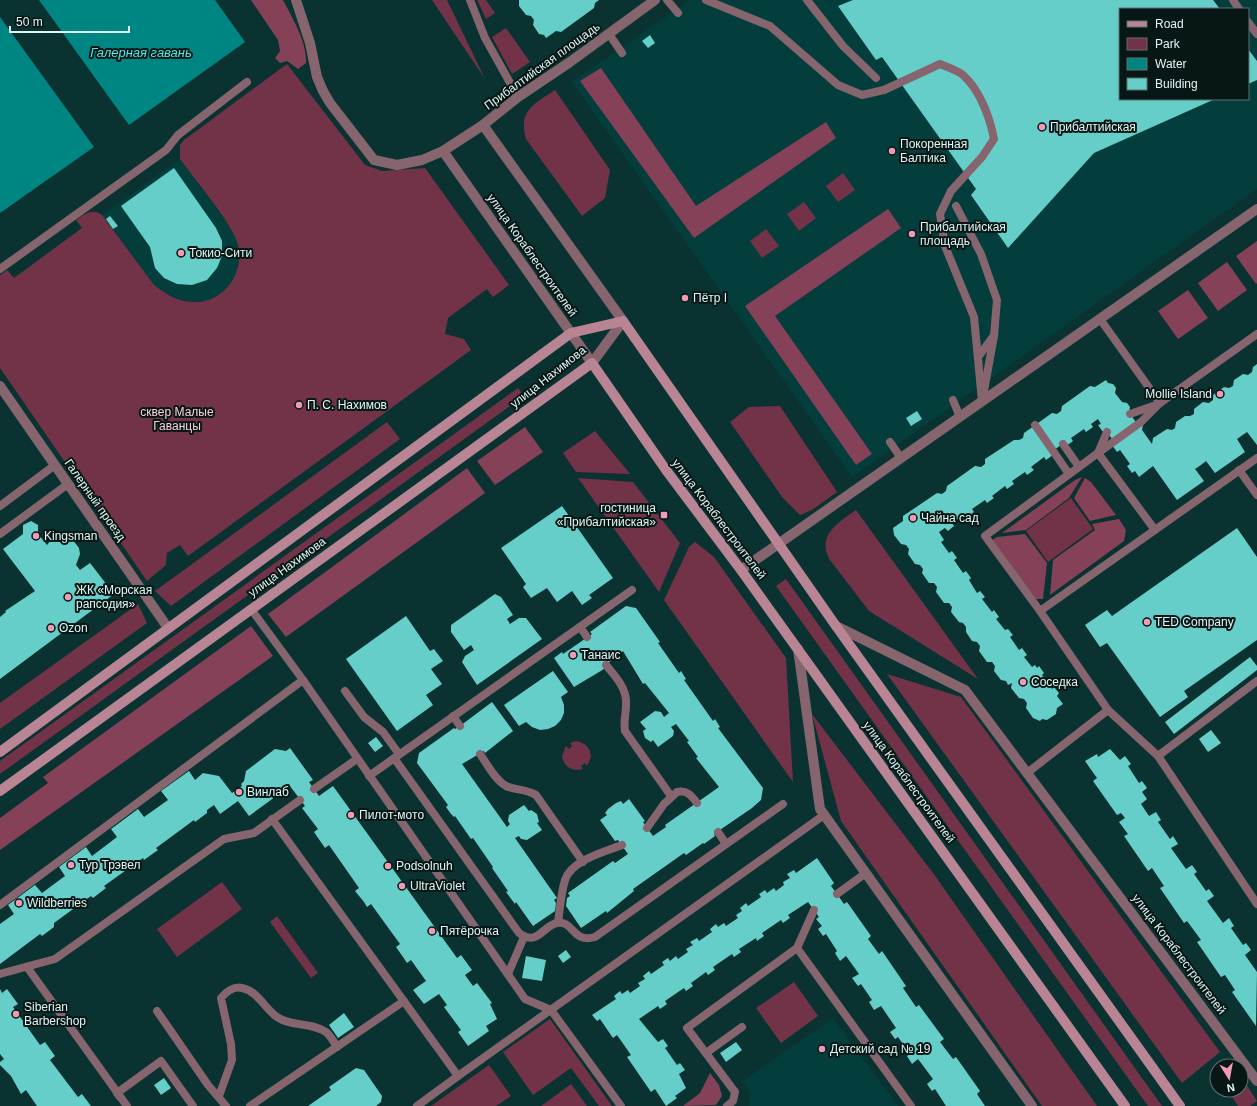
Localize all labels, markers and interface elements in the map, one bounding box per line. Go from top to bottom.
scale bar [10,8,129,34]
legend [1119,8,1249,100]
text: 50 m [16,15,43,29]
text: Road [1155,17,1184,31]
street label: Прибалтийская площадь [482,19,602,113]
text: Park [1155,37,1181,51]
water label: Галерная гавань [90,45,192,60]
text: Water [1155,57,1187,71]
text: Building [1155,77,1198,91]
place label: Прибалтийская [1050,120,1136,134]
marker: Прибалтийская [1037,122,1047,132]
place label: Покоренная Балтика [900,137,967,165]
marker: Покоренная Балтика [887,146,897,156]
street label: улица Кораблестроителей [484,191,580,319]
place label: Прибалтийская площадь [920,220,1006,248]
marker: Прибалтийская площадь [907,229,917,239]
place label: Токио-Сити [189,246,252,260]
marker: Токио-Сити [176,248,186,258]
place label: Пётр I [693,291,727,305]
marker: Пётр I [680,293,690,303]
street label: улица Нахимова [507,343,589,411]
place label: Mollie Island [1145,387,1212,401]
marker: Mollie Island [1215,389,1225,399]
place label: П. С. Нахимов [307,398,387,412]
marker: П. С. Нахимов [294,400,304,410]
park label: сквер Малые Гаванцы [140,405,214,433]
street label: Галерный проезд [62,456,128,544]
street label: улица Кораблестроителей [669,456,769,582]
place label: гостиница «Прибалтийская» [557,501,656,529]
marker: гостиница «Прибалтийская» [659,510,669,520]
place label: Чайна сад [921,511,979,525]
marker: Чайна сад [908,513,918,523]
place label: Kingsman [44,529,97,543]
marker: Kingsman [31,531,41,541]
street label: улица Нахимова [246,534,329,600]
place label: ЖК «Морская рапсодия» [76,583,152,611]
marker: ЖК «Морская рапсодия» [63,592,73,602]
place label: TED Company [1155,615,1234,629]
marker: TED Company [1142,617,1152,627]
place label: Ozon [59,621,88,635]
marker: Ozon [46,623,56,633]
place label: Танаис [581,648,620,662]
marker: Танаис [568,650,578,660]
place label: Соседка [1031,675,1078,689]
marker: Соседка [1018,677,1028,687]
street label: улица Кораблестроителей [860,718,958,846]
place label: Винлаб [247,785,289,799]
marker: Винлаб [234,787,244,797]
place label: Пилот-мото [359,808,424,822]
marker: Пилот-мото [346,810,356,820]
place label: Тур Трэвел [79,858,141,872]
place label: Podsolnuh [396,859,453,873]
marker: Тур Трэвел [66,860,76,870]
marker: Podsolnuh [383,861,393,871]
place label: UltraViolet [410,879,466,893]
marker: UltraViolet [397,881,407,891]
street label: улица Кораблестроителей [1129,891,1229,1017]
place label: Wildberries [27,896,87,910]
marker: Wildberries [14,898,24,908]
place label: Пятёрочка [440,924,499,938]
marker: Пятёрочка [427,926,437,936]
place label: Siberian Barbershop [24,1000,86,1028]
marker: Siberian Barbershop [11,1009,21,1019]
place label: Детский сад № 19 [830,1042,931,1056]
marker: Детский сад № 19 [817,1044,827,1054]
north arrow [1209,1058,1249,1098]
text: N [1226,1081,1236,1094]

